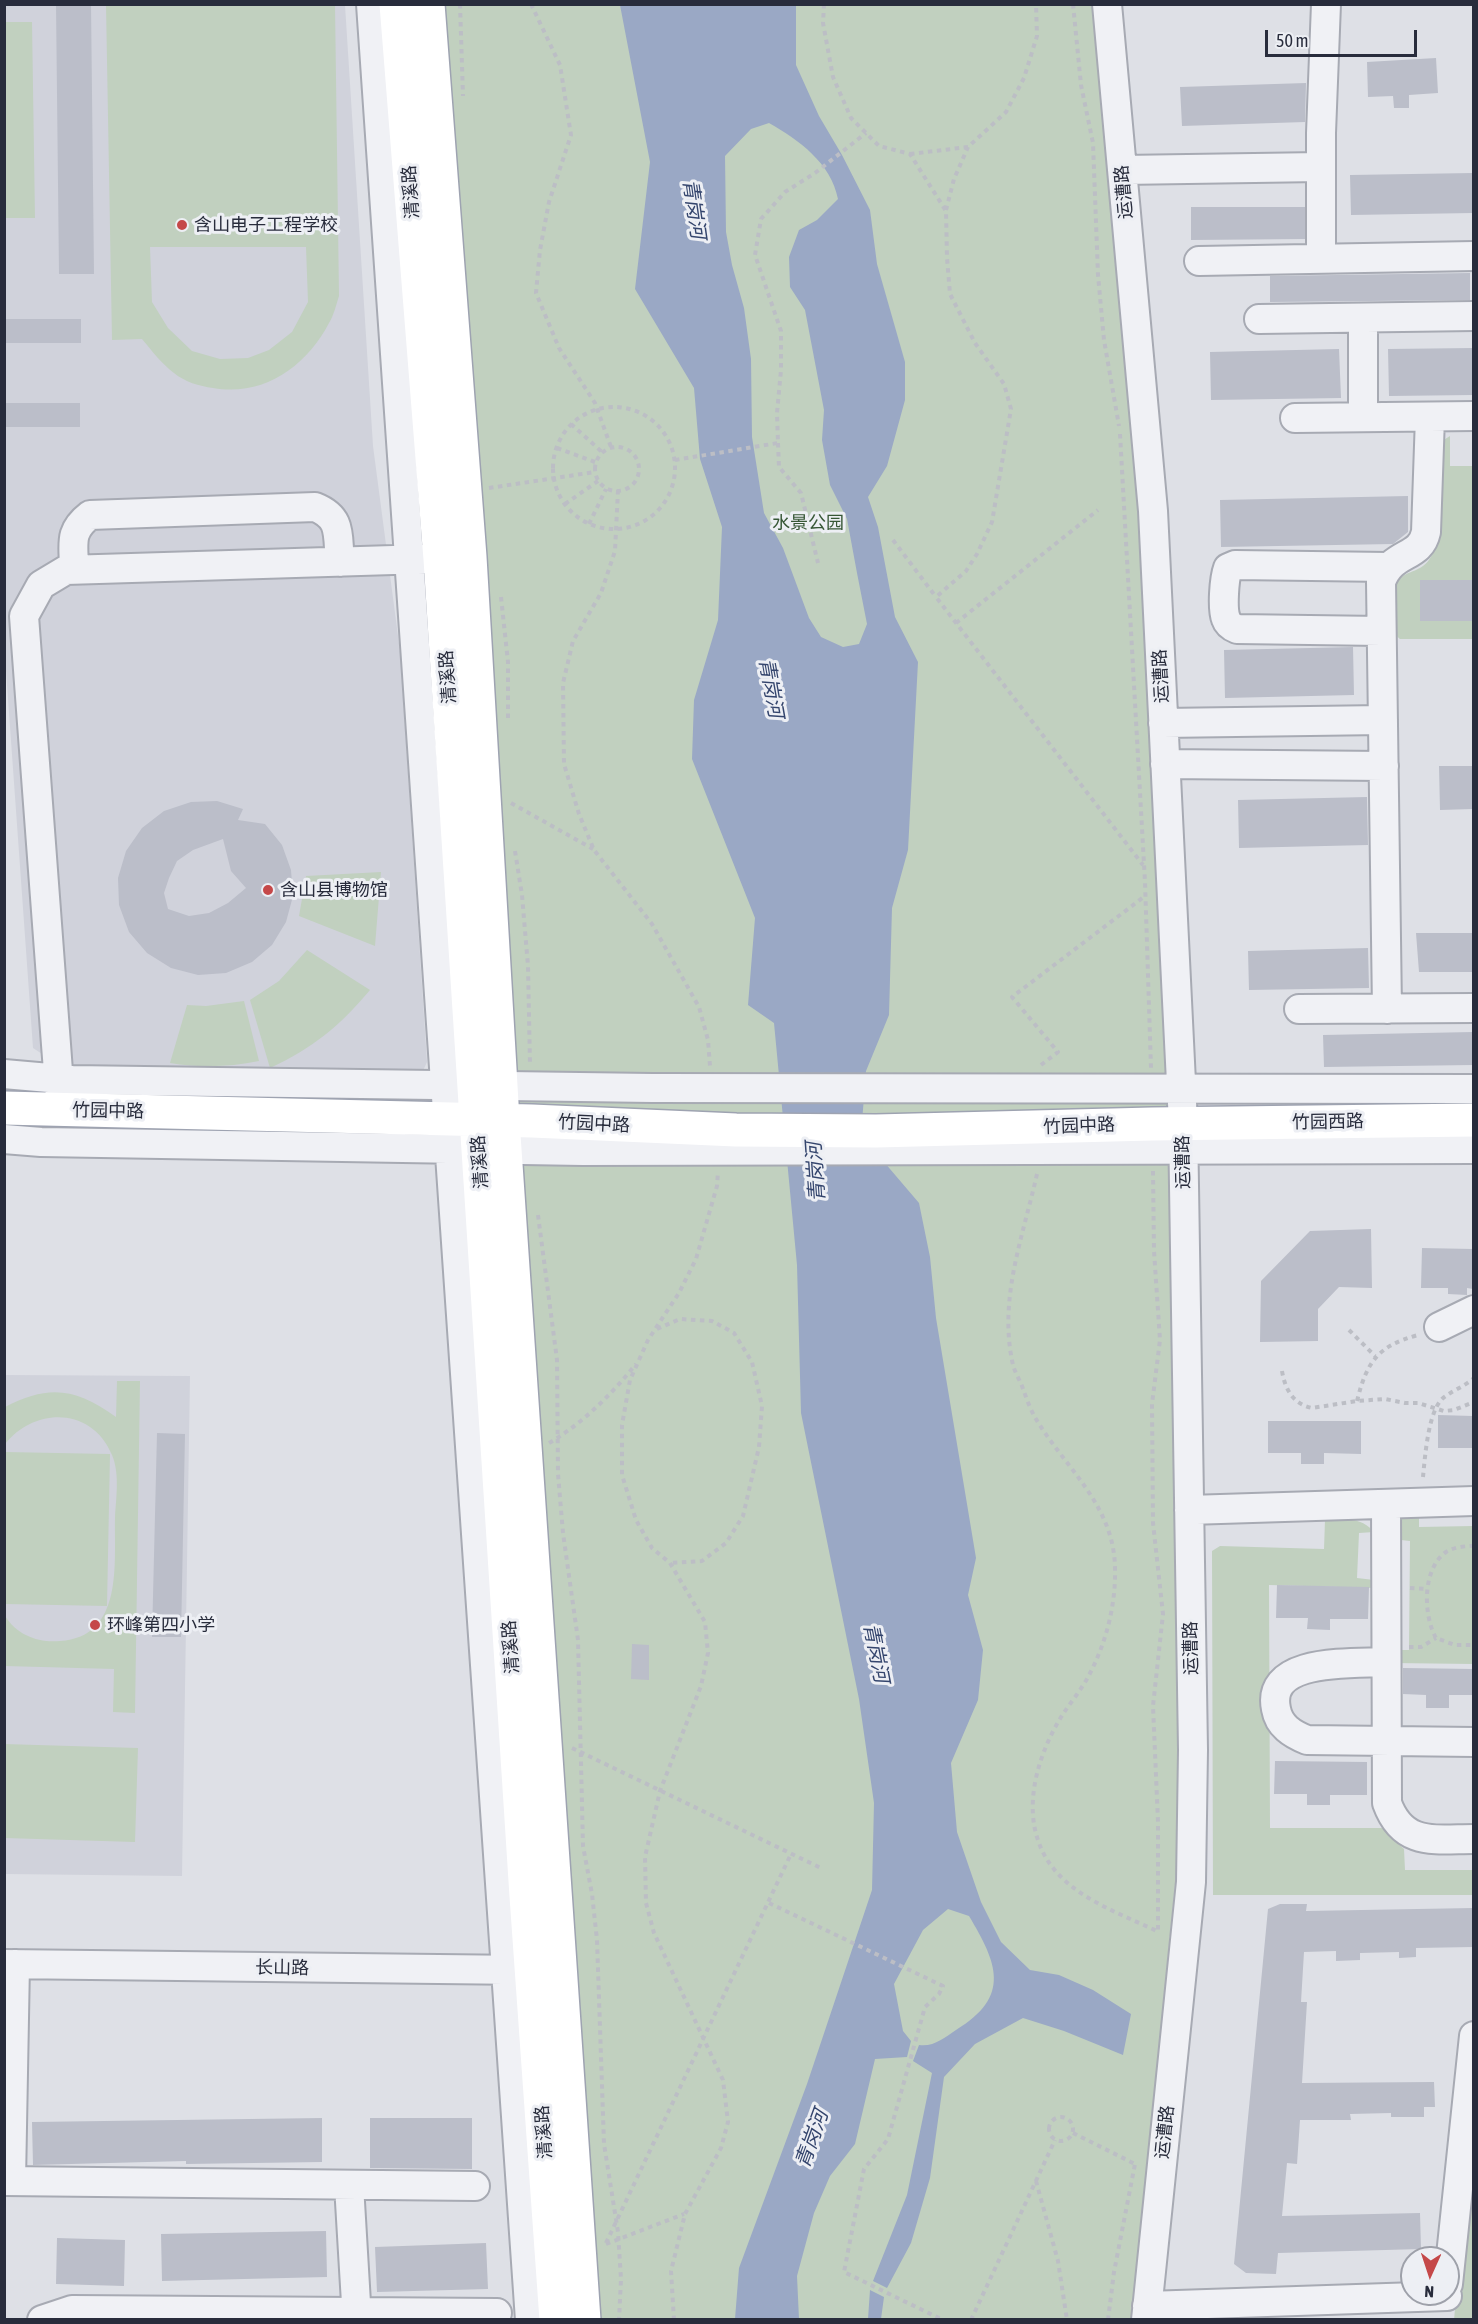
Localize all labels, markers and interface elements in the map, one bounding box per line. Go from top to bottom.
scale bar [1268,18,1420,56]
text: 50 m [1276,30,1308,51]
street label: 清溪路 [398,164,424,220]
street label: 运漕路 [1111,164,1137,220]
water label: 青岗河 [678,178,710,240]
place label: 含山电子工程学校 [194,214,338,236]
marker: 含山电子工程学校 [175,218,189,232]
park label: 水景公园 [772,512,844,534]
street label: 运漕路 [1149,648,1173,704]
street label: 清溪路 [435,649,461,705]
water label: 青岗河 [754,656,788,720]
place label: 含山县博物馆 [280,879,388,901]
marker: 含山县博物馆 [261,883,275,897]
street label: 竹园中路 [72,1100,144,1122]
street label: 竹园中路 [557,1111,631,1137]
street label: 竹园西路 [1292,1111,1364,1133]
street label: 竹园中路 [1043,1114,1115,1138]
street label: 清溪路 [467,1134,493,1190]
street label: 运漕路 [1172,1135,1194,1189]
water label: 青岗河 [802,1141,830,1203]
place label: 环峰第四小学 [107,1614,215,1636]
marker: 环峰第四小学 [88,1618,102,1632]
street label: 清溪路 [498,1619,524,1675]
water label: 青岗河 [858,1621,894,1685]
street label: 运漕路 [1180,1621,1202,1675]
street label: 长山路 [255,1957,309,1979]
street label: 清溪路 [531,2104,557,2160]
street label: 运漕路 [1151,2104,1179,2160]
water label: 青岗河 [790,2107,834,2171]
north arrow [1400,2246,1460,2306]
text: N [1424,2283,1434,2301]

